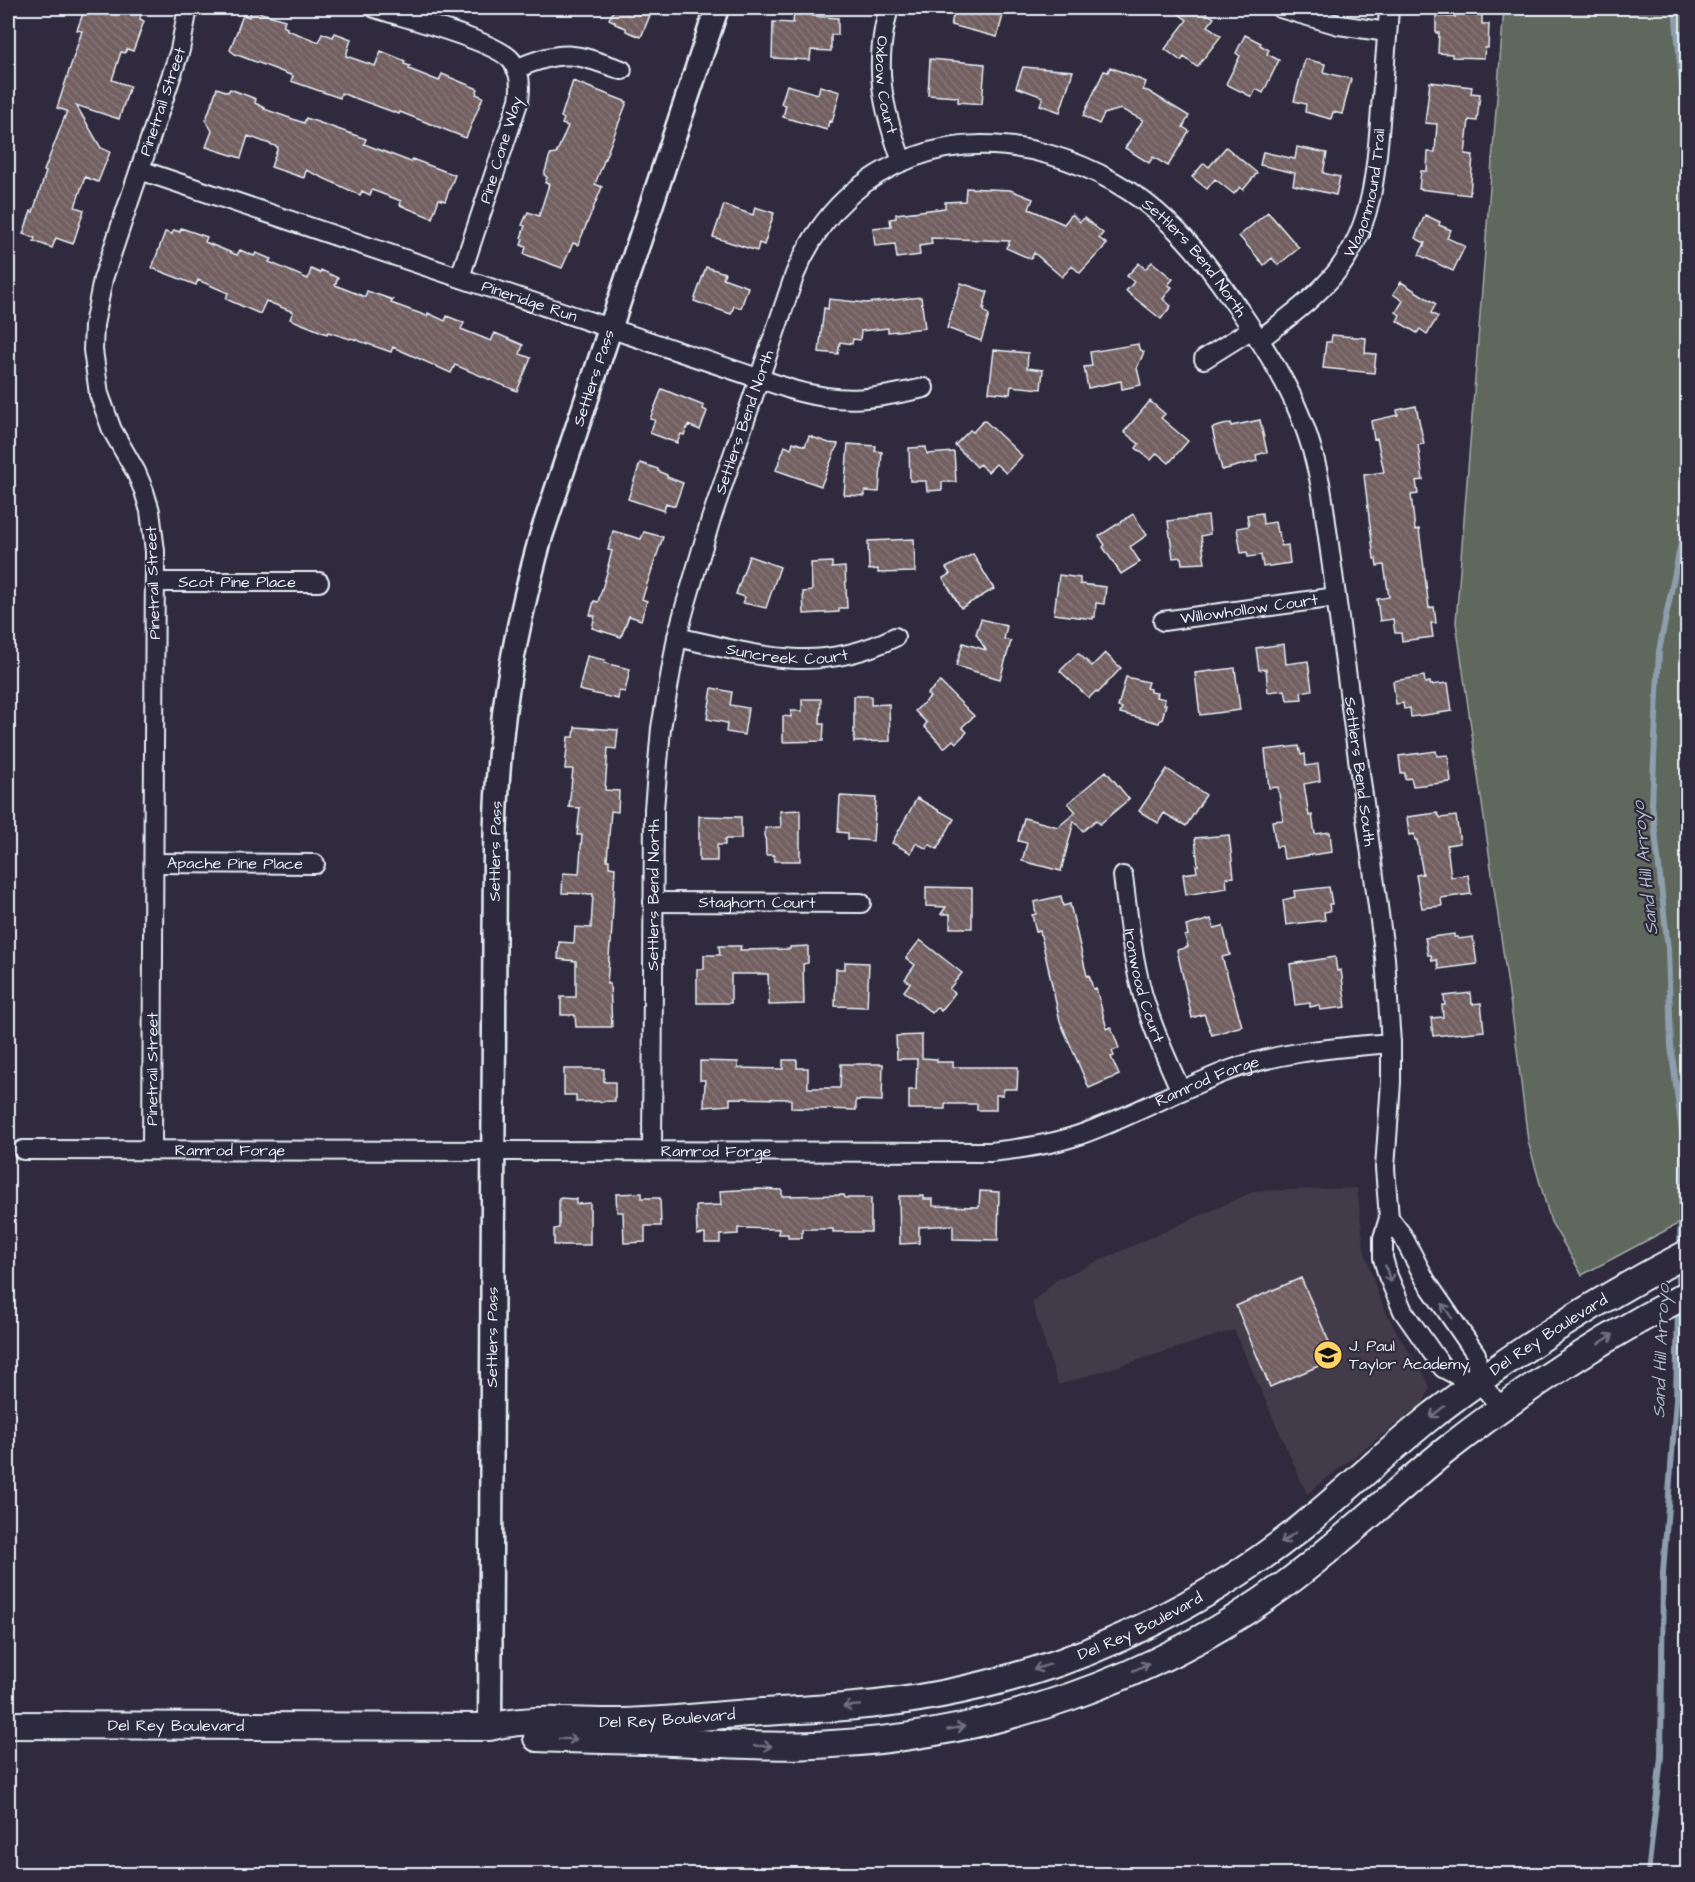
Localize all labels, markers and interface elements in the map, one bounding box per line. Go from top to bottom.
street label: Oxbow Court [870,34,903,137]
street label: Pinetrail Street [134,44,191,159]
street label: Pine Cone Way [474,93,529,207]
street label: Wagonmound Trail [1338,128,1390,261]
street label: Settlers Bend North [1137,193,1252,322]
street label: Pineridge Run [479,275,580,328]
street label: Settlers Pass [567,327,620,429]
street label: Settlers Bend North [709,347,779,497]
street label: Pinetrail Street [140,525,166,640]
street label: Scot Pine Place [178,571,296,593]
street label: Willowhollow Court [1179,589,1320,629]
street label: Suncreek Court [724,638,851,670]
street label: Settlers Bend South [1339,695,1381,848]
water label: Sand Hill Arroyo [1625,798,1665,936]
street label: Settlers Pass [484,800,508,901]
street label: Settlers Bend North [642,819,665,971]
street label: Apache Pine Place [167,852,303,875]
street label: Staghorn Court [698,891,816,914]
street label: Ironwood Court [1119,927,1170,1047]
street label: Pinetrail Street [141,1012,164,1126]
street label: Ramrod Forge [1152,1050,1262,1112]
street label: Ramrod Forge [175,1139,285,1163]
street label: Ramrod Forge [661,1140,771,1164]
one-way arrow [1383,1265,1394,1284]
water label: Sand Hill Arroyo [1646,1282,1677,1419]
street label: Settlers Pass [481,1287,504,1387]
street label: Del Rey Boulevard [1485,1288,1612,1381]
one-way arrow [1441,1303,1453,1319]
one-way arrow [1597,1333,1614,1345]
place label: J. Paul Taylor Academy [1349,1335,1469,1376]
school or university icon: J. Paul Taylor Academy [1312,1339,1344,1371]
one-way arrow [1430,1406,1446,1419]
one-way arrow [1280,1531,1296,1544]
street label: Del Rey Boulevard [1074,1587,1207,1666]
one-way arrow [1132,1661,1150,1673]
one-way arrow [1033,1663,1052,1674]
one-way arrow [842,1701,862,1712]
street label: Del Rey Boulevard [599,1703,736,1733]
street label: Del Rey Boulevard [108,1714,244,1738]
one-way arrow [947,1721,966,1733]
one-way arrow [557,1734,577,1745]
one-way arrow [752,1740,772,1752]

